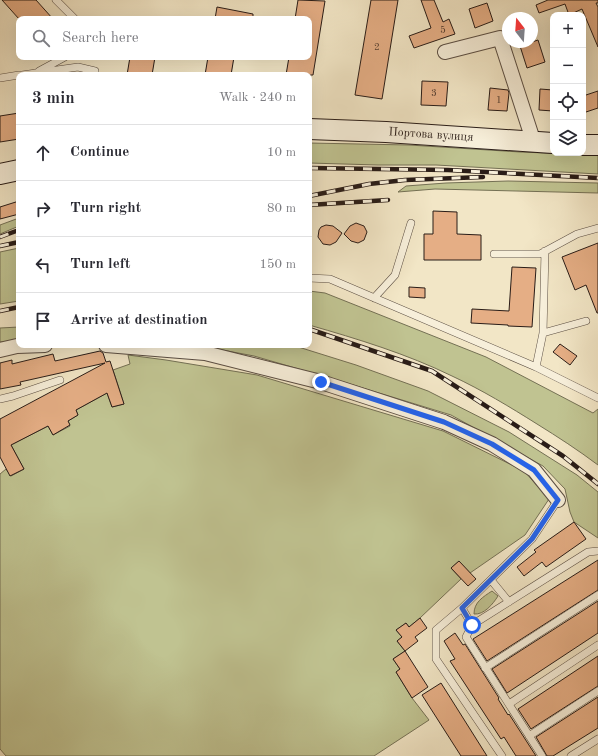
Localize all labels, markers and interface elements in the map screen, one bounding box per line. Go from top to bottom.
north arrow [502,12,538,48]
map controls [550,12,586,156]
button: + [550,12,586,48]
search box [16,16,312,60]
house number: 5 [440,25,446,35]
icon: search [30,27,52,49]
text: Search here [62,31,139,46]
house number: 2 [374,42,380,52]
button: − [550,48,586,84]
button: locate [550,84,586,120]
house number: 3 [431,88,437,98]
text: 3 min [32,90,75,107]
text: Walk · 240 m [219,91,296,104]
house number: 1 [496,95,502,105]
button: layers [550,120,586,156]
street label: Портова вулиця [388,126,474,144]
icon: ahead [32,142,54,164]
text: Continue [70,145,129,160]
text: 10 m [267,146,296,159]
icon: right [32,198,54,220]
text: Turn right [70,201,141,216]
text: 80 m [267,202,296,215]
icon: left [32,254,54,276]
text: Turn left [70,257,130,272]
text: 150 m [259,258,296,271]
icon: arrive [32,310,54,332]
text: Arrive at destination [70,313,208,328]
route end [312,373,330,391]
route start [463,616,481,634]

